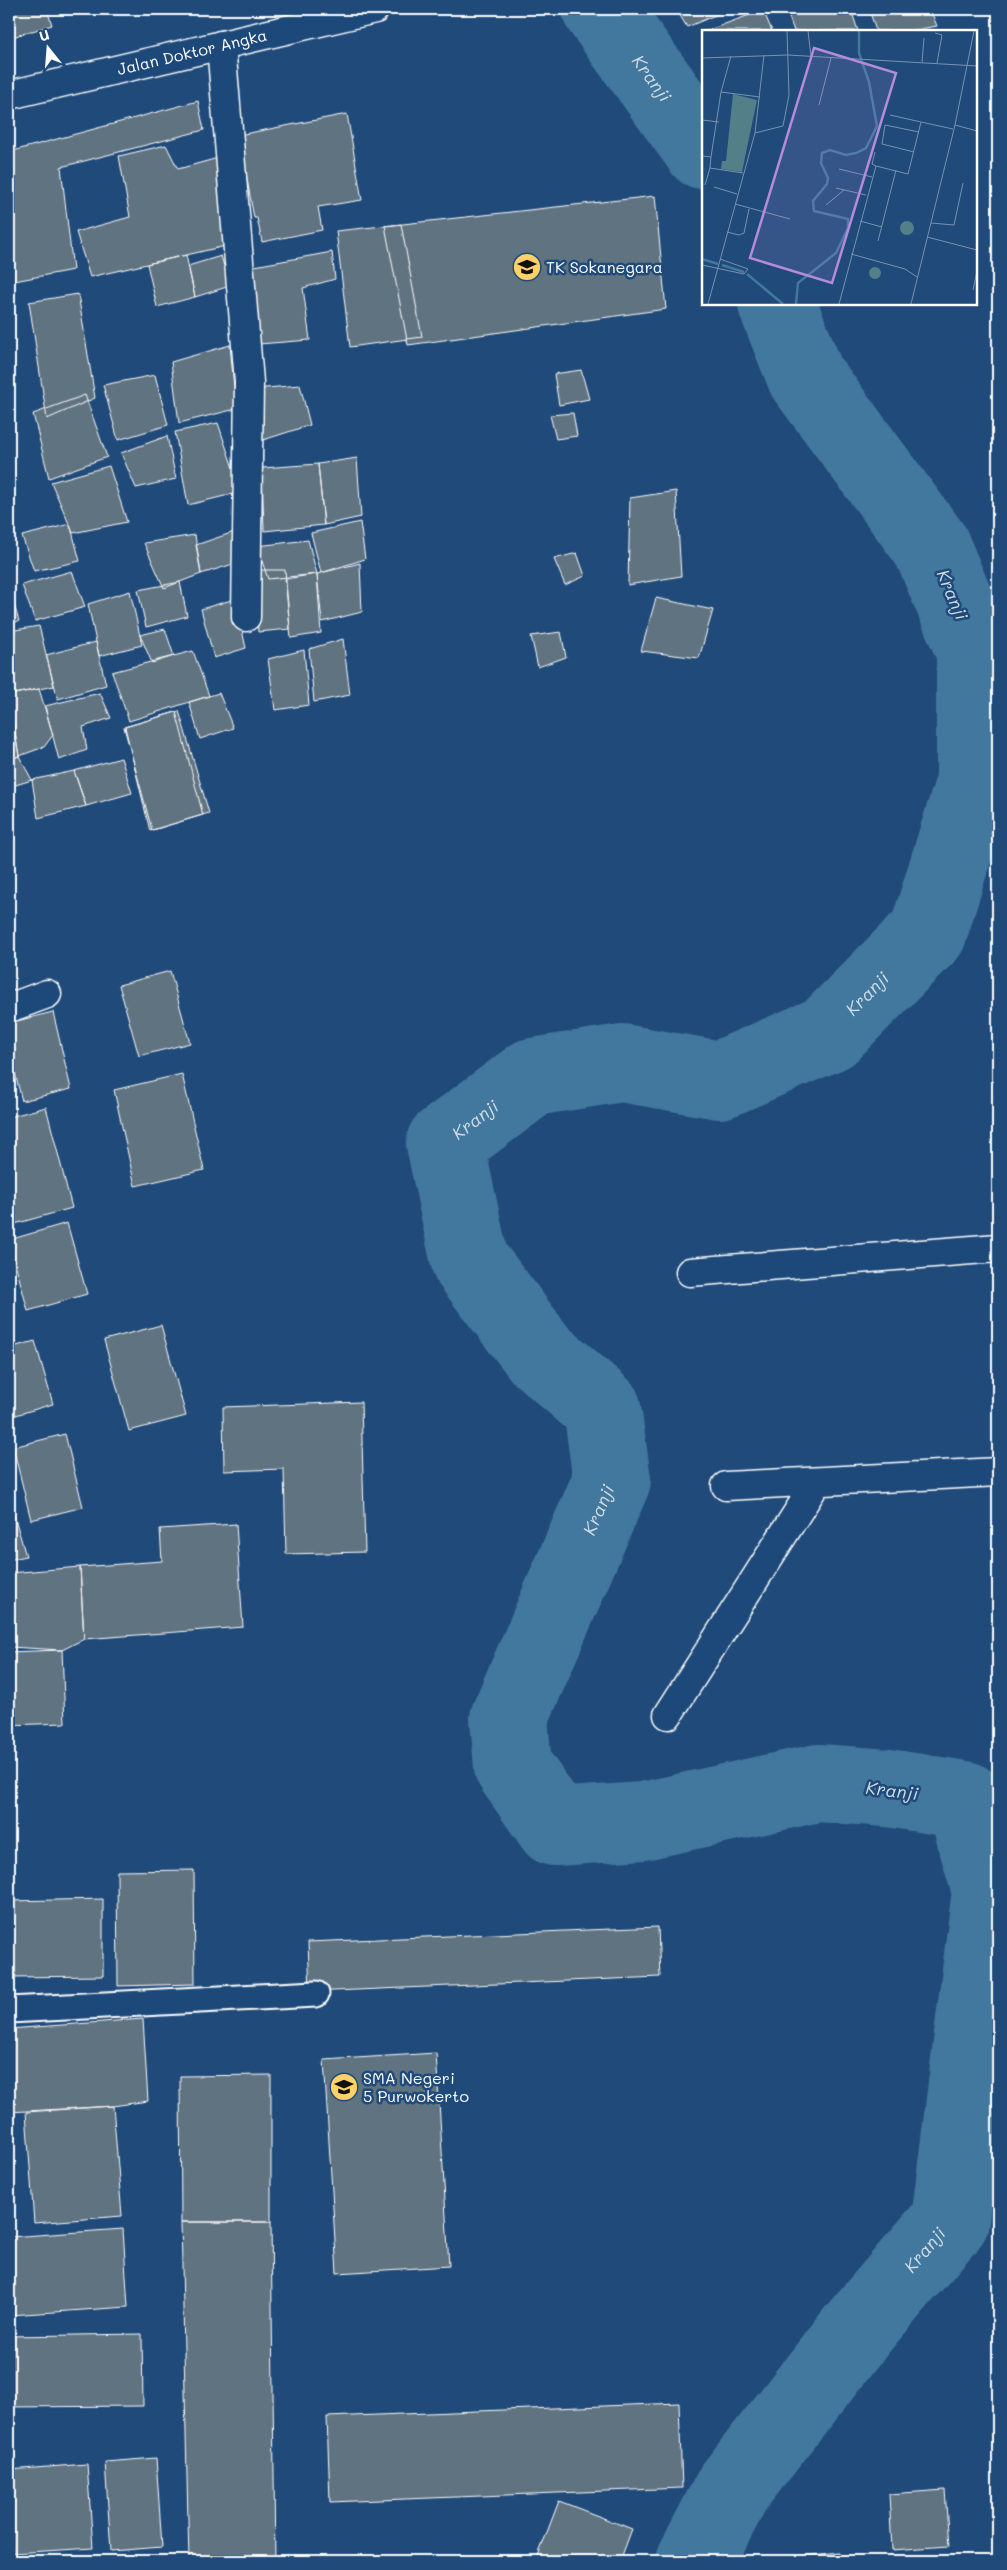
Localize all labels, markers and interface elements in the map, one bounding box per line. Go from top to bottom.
north arrow [22,22,72,72]
street label: Jalan Doktor Angka [115,24,269,79]
text: U [37,25,52,46]
inset map [702,30,977,305]
water label: Kranji [627,50,678,107]
school or university icon: TK Sokanegara [512,252,542,282]
place label: TK Sokanegara [546,256,663,277]
water label: Kranji [932,566,974,624]
water label: Kranji [840,966,894,1020]
water label: Kranji [447,1094,504,1145]
water label: Kranji [577,1480,620,1539]
water label: Kranji [864,1775,920,1805]
place label: SMA Negeri 5 Purwokerto [363,2067,469,2106]
school or university icon: SMA Negeri 5 Purwokerto [329,2072,359,2102]
water label: Kranji [898,2221,951,2277]

